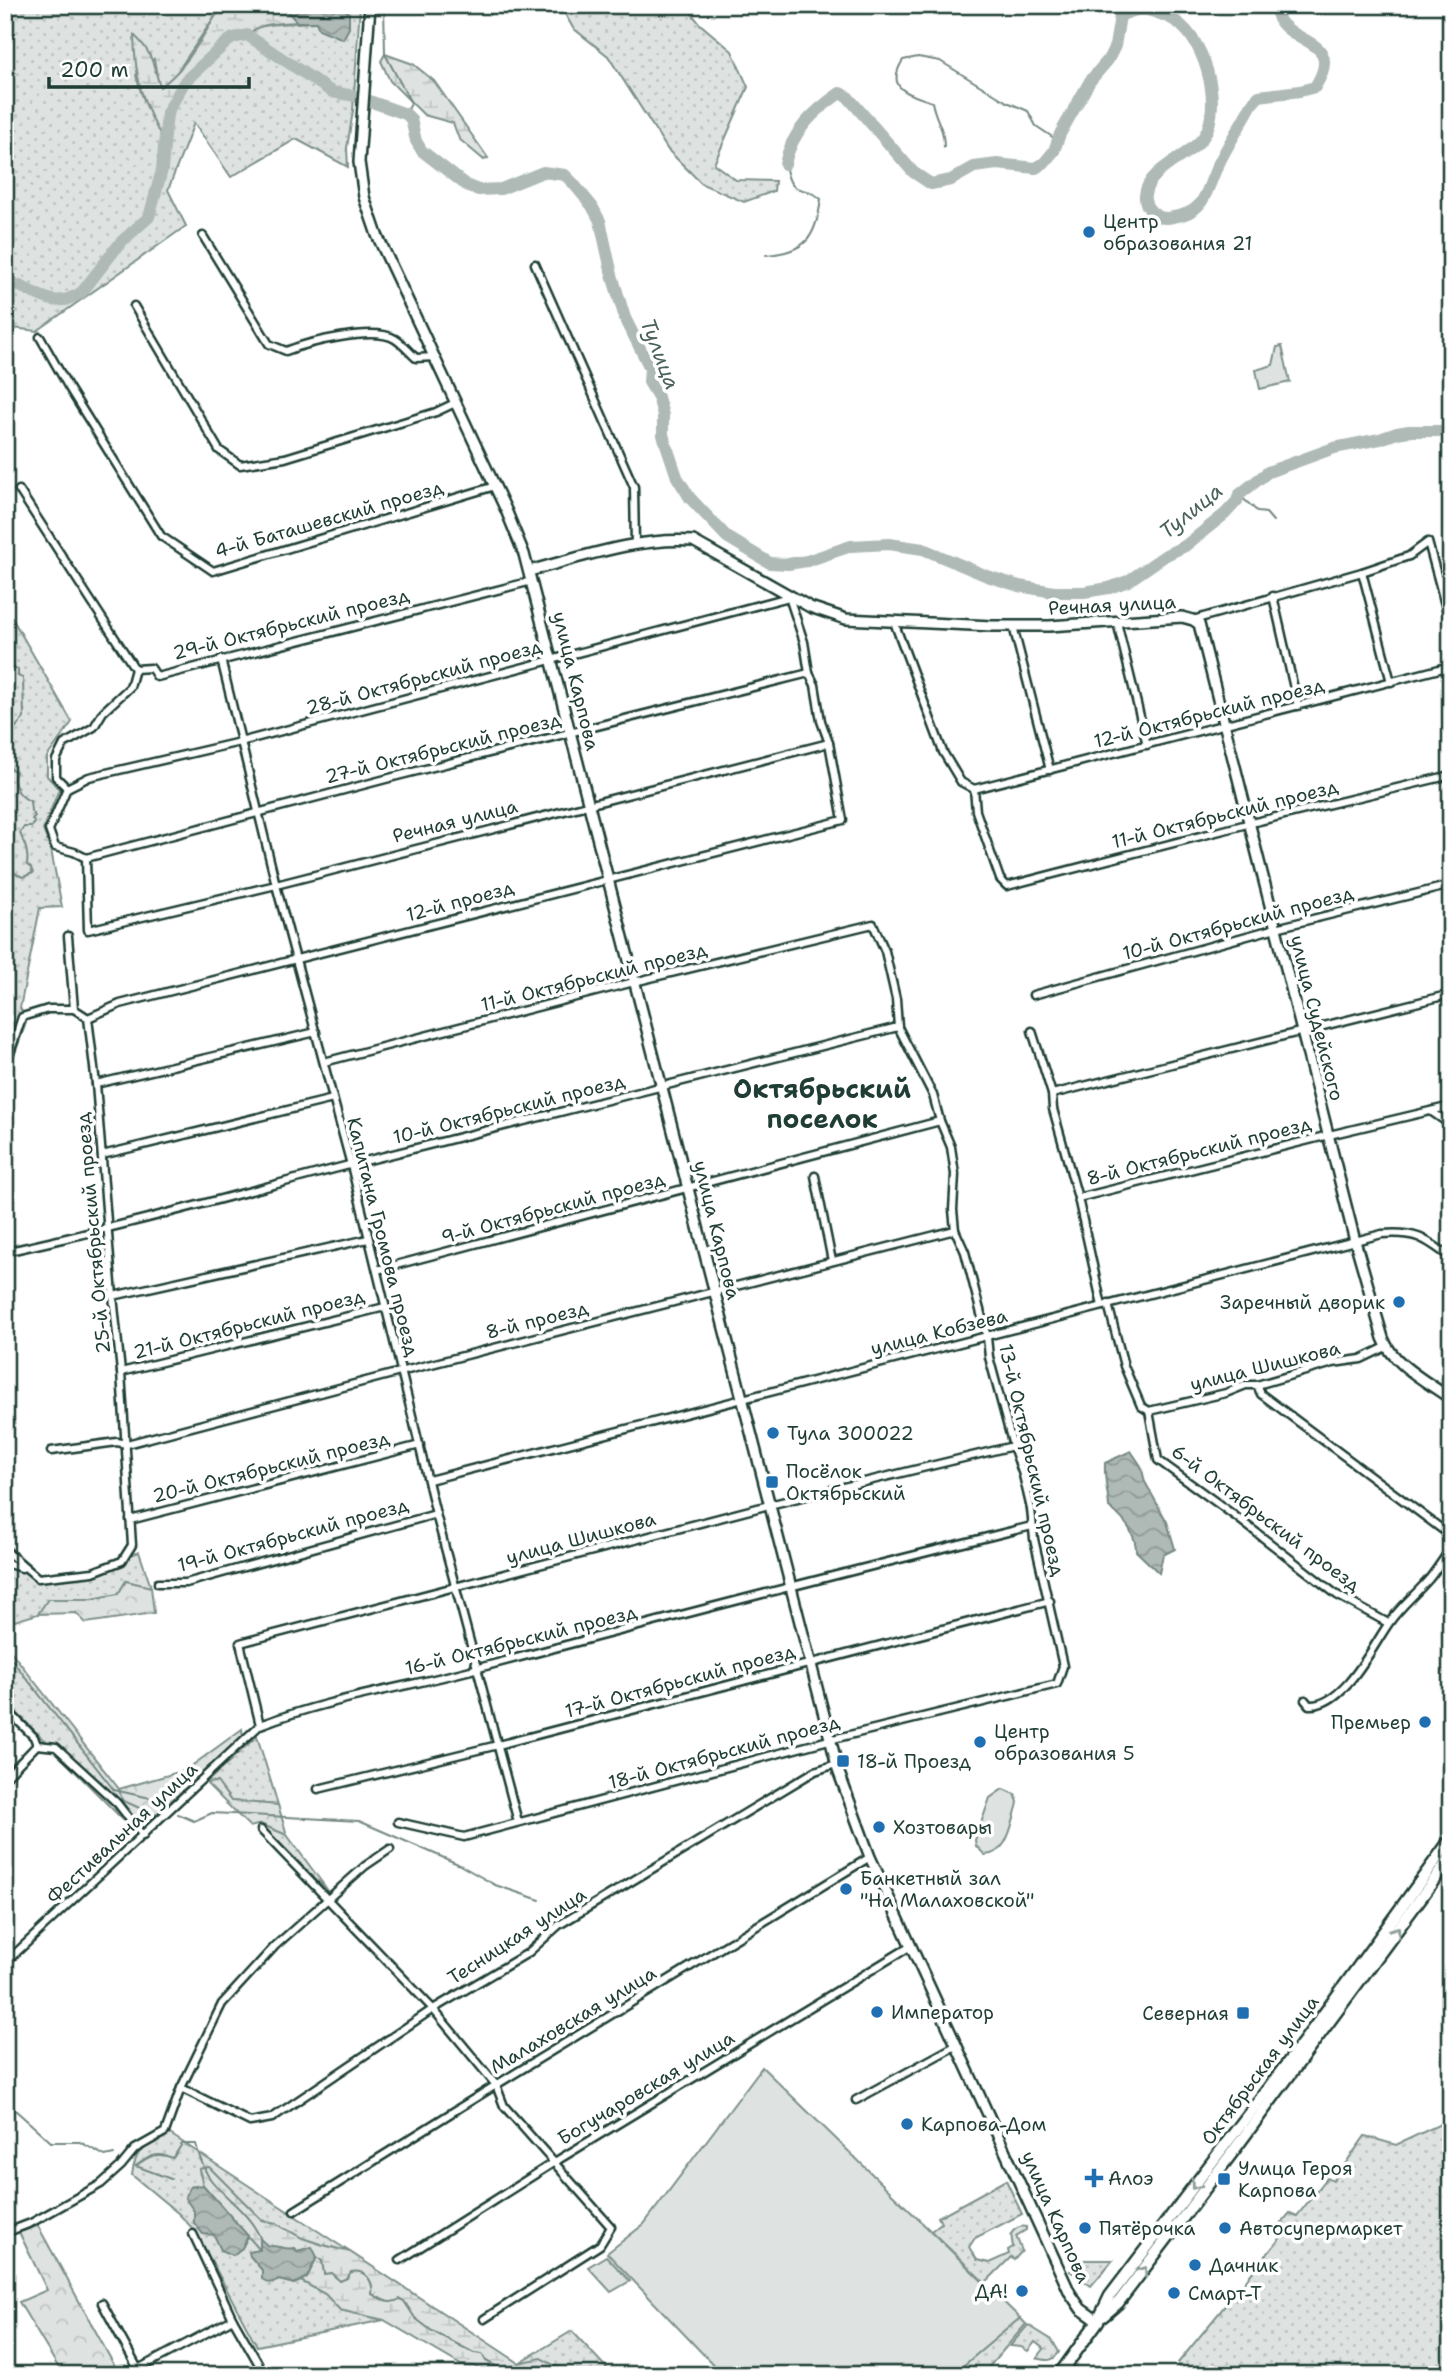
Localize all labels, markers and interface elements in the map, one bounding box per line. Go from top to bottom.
scale bar [49,46,248,90]
text: 200 m [60,56,129,84]
place label: Центр образования 21 [1103,209,1252,256]
marker: Центр образования 21 [1081,224,1097,240]
water label: Тулица [634,314,686,394]
street label: 4-й Баташевский проезд [212,474,446,564]
water label: Тулица [1153,477,1229,545]
street label: 29-й Октябрьский проезд [170,582,412,666]
street label: Речная улица [1047,589,1177,621]
street label: улица Карпова [547,609,605,753]
street label: 28-й Октябрьский проезд [303,633,545,721]
street label: 12-й Октябрьский проезд [1091,672,1327,754]
street label: 27-й Октябрьский проезд [322,707,564,789]
street label: 11-й Октябрьский проезд [1109,774,1341,854]
street label: Речная улица [390,793,520,849]
street label: 12-й проезд [403,875,517,927]
street label: 10-й Октябрьский проезд [1120,880,1356,966]
street label: улица Судейского [1284,933,1350,1103]
street label: 11-й Октябрьский проезд [478,937,710,1017]
street label: 10-й Октябрьский проезд [390,1068,628,1150]
district label: Октябрьский поселок [733,1071,911,1136]
street label: 25-й Октябрьский проезд [70,1111,116,1355]
street label: 8-й Октябрьский проезд [1084,1111,1314,1191]
street label: Капитана Громова проезд [341,1115,425,1359]
street label: улица Карпова [688,1158,746,1302]
street label: 9-й Октябрьский проезд [438,1166,668,1250]
street label: 21-й Октябрьский проезд [131,1283,367,1365]
place label: Заречный дворик [1220,1290,1385,1315]
marker: Заречный дворик [1391,1294,1407,1310]
street label: 8-й проезд [483,1295,591,1345]
street label: улица Кобзева [868,1303,1010,1361]
street label: улица Шишкова [1187,1335,1343,1397]
street label: 13-й Октябрьский проезд [993,1341,1071,1579]
place label: Тула 300022 [787,1421,914,1446]
street label: 20-й Октябрьский проезд [150,1425,392,1509]
marker: Тула 300022 [765,1425,781,1441]
street label: 6-й Октябрьский проезд [1166,1439,1366,1597]
place label: Посёлок Октябрьский [786,1459,906,1506]
marker: Посёлок Октябрьский [764,1474,780,1490]
street label: 19-й Октябрьский проезд [175,1492,411,1578]
street label: улица Шишкова [503,1506,659,1570]
street label: 16-й Октябрьский проезд [402,1599,640,1681]
street label: 17-й Октябрьский проезд [562,1638,798,1724]
street label: 18-й Октябрьский проезд [606,1709,842,1795]
place label: Премьер [1331,1710,1411,1735]
marker: Премьер [1417,1714,1433,1730]
place label: Центр образования 5 [994,1719,1135,1766]
marker: Центр образования 5 [972,1734,988,1750]
place label: 18-й Проезд [857,1749,971,1774]
marker: 18-й Проезд [835,1753,851,1769]
street label: Фестивальная улица [41,1756,203,1909]
place label: Хозтовары [893,1815,992,1840]
marker: Хозтовары [871,1819,887,1835]
place label: Банкетный зал "На Малаховской" [860,1866,1034,1913]
marker: Банкетный зал "На Малаховской" [838,1881,854,1897]
street label: Тесницкая улица [443,1882,591,1990]
one-way arrow [1388,1927,1401,1939]
street label: Малаховская улица [485,1960,661,2080]
street label: Октябрьская улица [1196,1990,1325,2150]
place label: Император [891,2000,994,2025]
place label: Северная [1142,2001,1229,2026]
marker: Император [869,2004,885,2020]
marker: Северная [1235,2005,1251,2021]
street label: Богучаровская улица [553,2025,739,2151]
place label: Карпова-Дом [921,2112,1046,2137]
marker: Карпова-Дом [899,2116,915,2132]
street label: улица Карпова [1016,2147,1096,2287]
place label: Улица Героя Карпова [1238,2156,1353,2203]
place label: Алоэ [1108,2166,1153,2191]
marker: Алоэ [1086,2170,1102,2186]
marker: Улица Героя Карпова [1216,2171,1232,2187]
one-way arrow [1191,2177,1204,2189]
place label: Пятёрочка [1099,2216,1195,2241]
place label: Автосупермаркет [1239,2216,1403,2241]
marker: Пятёрочка [1077,2220,1093,2236]
marker: Автосупермаркет [1217,2220,1233,2236]
place label: Дачник [1209,2253,1278,2278]
marker: Дачник [1187,2257,1203,2273]
one-way arrow [1134,2266,1147,2278]
place label: ДА! [975,2279,1008,2304]
place label: Смарт-Т [1188,2281,1262,2306]
marker: ДА! [1014,2283,1030,2299]
marker: Смарт-Т [1166,2285,1182,2301]

